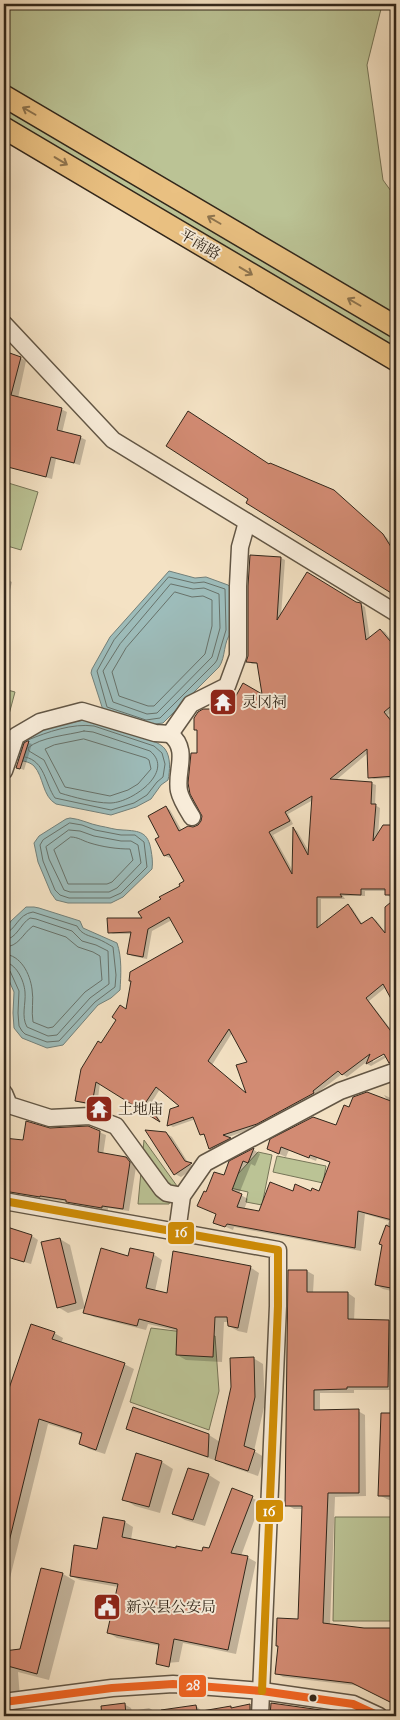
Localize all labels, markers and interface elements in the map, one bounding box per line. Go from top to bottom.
one-way arrow [22,106,36,116]
one-way arrow [53,157,67,167]
one-way arrow [208,215,222,225]
street label: 平南路 [176,225,224,263]
one-way arrow [238,266,252,276]
one-way arrow [348,297,362,307]
temple icon: 灵冈祠 [208,687,238,717]
place label: 灵冈祠 [242,693,287,711]
temple icon: 土地庙 [84,1094,114,1124]
place label: 土地庙 [118,1100,163,1118]
line badge: 16 [167,1221,195,1245]
text: 16 [175,1224,188,1241]
line badge: 16 [255,1499,284,1523]
text: 16 [263,1503,276,1520]
public building icon: 新兴县公安局 [92,1592,122,1622]
place label: 新兴县公安局 [126,1598,216,1616]
line badge: 28 [178,1674,207,1698]
text: 28 [186,1677,200,1694]
unlabelled marker [308,1693,318,1703]

